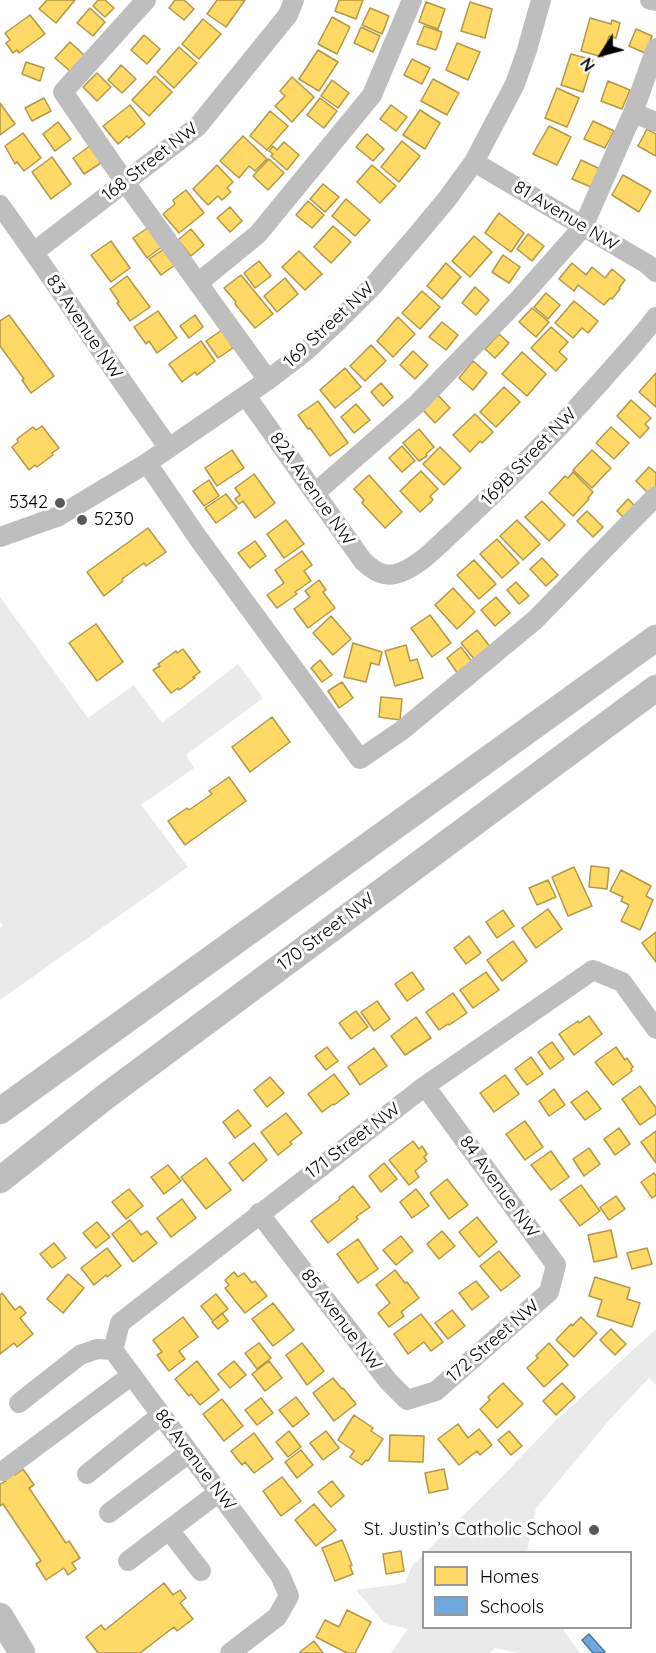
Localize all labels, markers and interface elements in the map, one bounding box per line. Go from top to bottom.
north arrow [572,24,632,84]
text: N [576,54,599,75]
street label: 168 Street NW [98,118,202,206]
street label: 81 Avenue NW [510,176,622,256]
street label: 83 Avenue NW [41,271,127,383]
street label: 169 Street NW [279,278,379,372]
street label: 169B Street NW [477,404,581,510]
street label: 82A Avenue NW [265,428,359,550]
place label: 5342 [9,492,48,514]
marker: 5342 [53,496,67,510]
place label: 5230 [94,509,134,531]
marker: 5230 [75,513,89,527]
street label: 170 Street NW [273,888,379,976]
street label: 171 Street NW [301,1098,405,1184]
street label: 84 Avenue NW [455,1132,543,1242]
street label: 85 Avenue NW [296,1265,386,1375]
street label: 172 Street NW [442,1295,544,1387]
street label: 86 Avenue NW [150,1405,240,1515]
place label: St. Justin’s Catholic School [364,1519,582,1541]
marker: St. Justin’s Catholic School [587,1523,601,1537]
legend [422,1551,632,1629]
text: Homes [480,1565,539,1588]
text: Schools [480,1595,544,1618]

